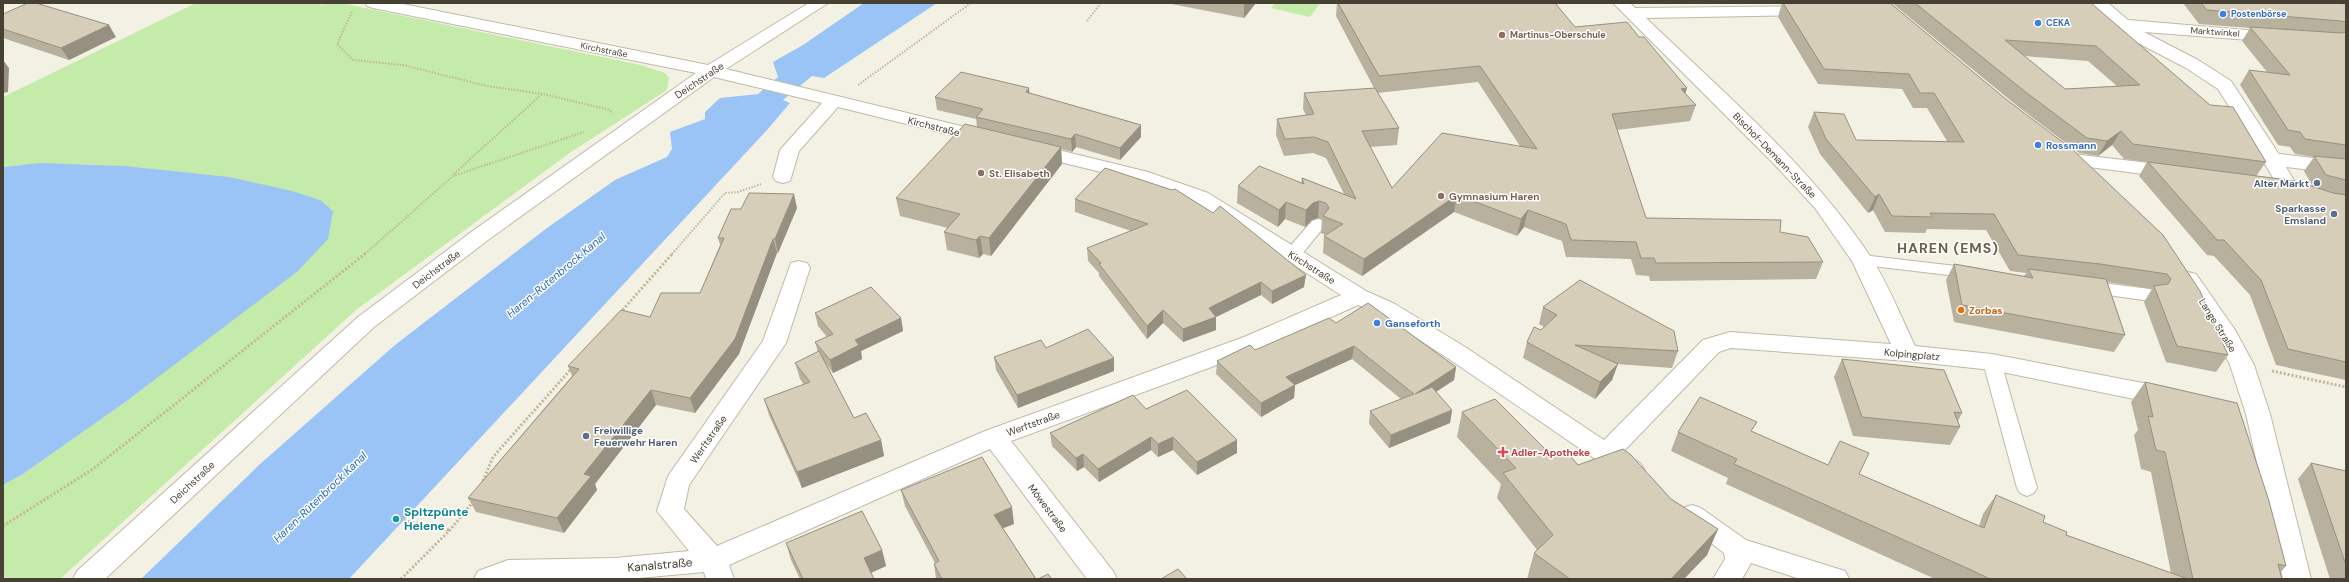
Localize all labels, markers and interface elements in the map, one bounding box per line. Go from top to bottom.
place label: Postenbörse [2231,8,2287,20]
marker: Postenbörse [2218,9,2228,19]
place label: CEKA [2046,17,2071,29]
marker: CEKA [2033,18,2043,28]
street label: Marktwinkel [2190,24,2240,40]
place label: Martinus-Oberschule [1510,29,1606,41]
marker: Martinus-Oberschule [1497,30,1507,40]
street label: Kirchstraße [579,40,629,60]
street label: Deichstraße [672,59,727,102]
street label: Bischof-Demann-Straße [1730,110,1819,201]
street label: Kirchstraße [906,114,962,139]
place label: Rossmann [2046,139,2096,152]
marker: Rossmann [2033,140,2043,150]
place label: St. Elisabeth [989,167,1050,180]
marker: St. Elisabeth [976,168,986,178]
place label: Alter Markt [2254,177,2309,190]
marker: Alter Markt [2312,178,2322,188]
place label: Gymnasium Haren [1449,190,1539,203]
marker: Gymnasium Haren [1436,191,1446,201]
place label: Sparkasse Emsland [2275,202,2326,227]
marker: Sparkasse Emsland [2329,209,2339,219]
water label: Haren-Rütenbrock Kanal [504,229,609,320]
district label: HAREN (EMS) [1897,239,1999,257]
street label: Deichstraße [410,247,463,292]
street label: Kirchstraße [1286,248,1338,287]
street label: Lange Straße [2196,296,2239,355]
place label: Zorbas [1969,304,2003,317]
marker: Zorbas [1956,305,1966,315]
place label: Ganseforth [1385,317,1440,330]
marker: Ganseforth [1372,318,1382,328]
street label: Kolpingplatz [1884,346,1941,363]
street label: Werftstraße [1005,408,1062,439]
street label: Werftstraße [687,412,730,466]
place label: Freiwillige Feuerwehr Haren [594,424,677,449]
marker: Freiwillige Feuerwehr Haren [581,431,591,441]
place label: Adler-Apotheke [1511,446,1590,459]
marker: Adler-Apotheke [1498,447,1508,457]
water label: Haren-Rütenbrock Kanal [270,448,370,545]
street label: Deichstraße [167,458,218,506]
street label: Möwestraße [1025,482,1070,535]
place label: Spitzpünte Helene [404,504,468,534]
marker: Spitzpünte Helene [391,514,401,524]
street label: Kanalstraße [627,554,693,576]

